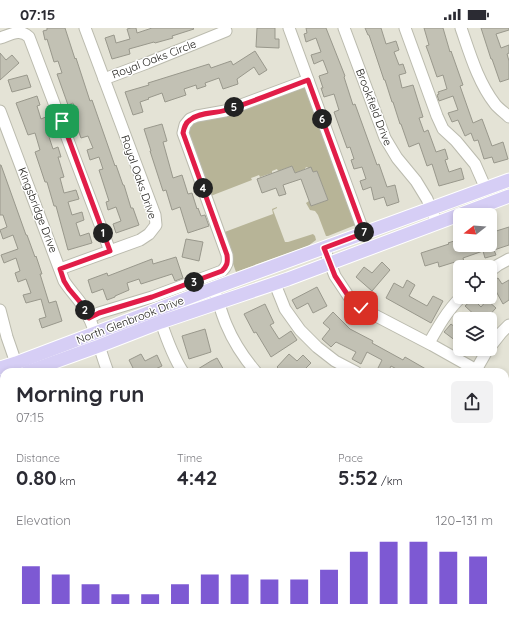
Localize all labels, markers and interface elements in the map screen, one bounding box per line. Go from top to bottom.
text: 07:15 [20,5,55,24]
street label: Royal Oaks Circle [110,36,198,82]
street label: Brookfield Drive [353,66,395,148]
pin: 5 [224,97,244,117]
text: 5 [231,100,237,114]
pin [45,104,79,138]
pin: 6 [312,109,332,129]
icon: arrive [51,110,73,132]
text: 6 [319,112,325,126]
street label: Royal Oaks Drive [118,133,160,221]
street label: Kingsbridge Drive [15,165,61,255]
pin: 4 [193,178,213,198]
text: 4 [200,181,206,195]
north arrow [453,208,497,252]
map controls [453,208,497,356]
pin: 7 [354,222,374,242]
pin: 1 [93,223,113,243]
text: 7 [361,225,367,239]
text: 1 [101,226,105,240]
button: locate [453,260,497,304]
pin: 3 [184,272,204,292]
text: 3 [191,275,197,289]
pin [344,291,378,325]
street label: North Glenbrook Drive [74,293,186,347]
icon: check [350,297,372,319]
pin: 2 [75,300,95,320]
text: 2 [82,303,88,317]
button: layers [453,312,497,356]
text: Morning run [16,380,144,408]
button: share [451,381,493,423]
text: 07:15 [16,409,44,425]
text: Distance [16,451,60,465]
text: Time [177,451,202,465]
text: Pace [338,451,363,465]
text: 0.80 [16,465,57,490]
text: 4:42 [177,465,217,490]
text: 5:52 [338,465,378,490]
text: km [57,474,75,488]
text: /km [378,474,403,488]
text: Elevation [16,512,71,528]
text: 120–131 m [435,512,493,528]

